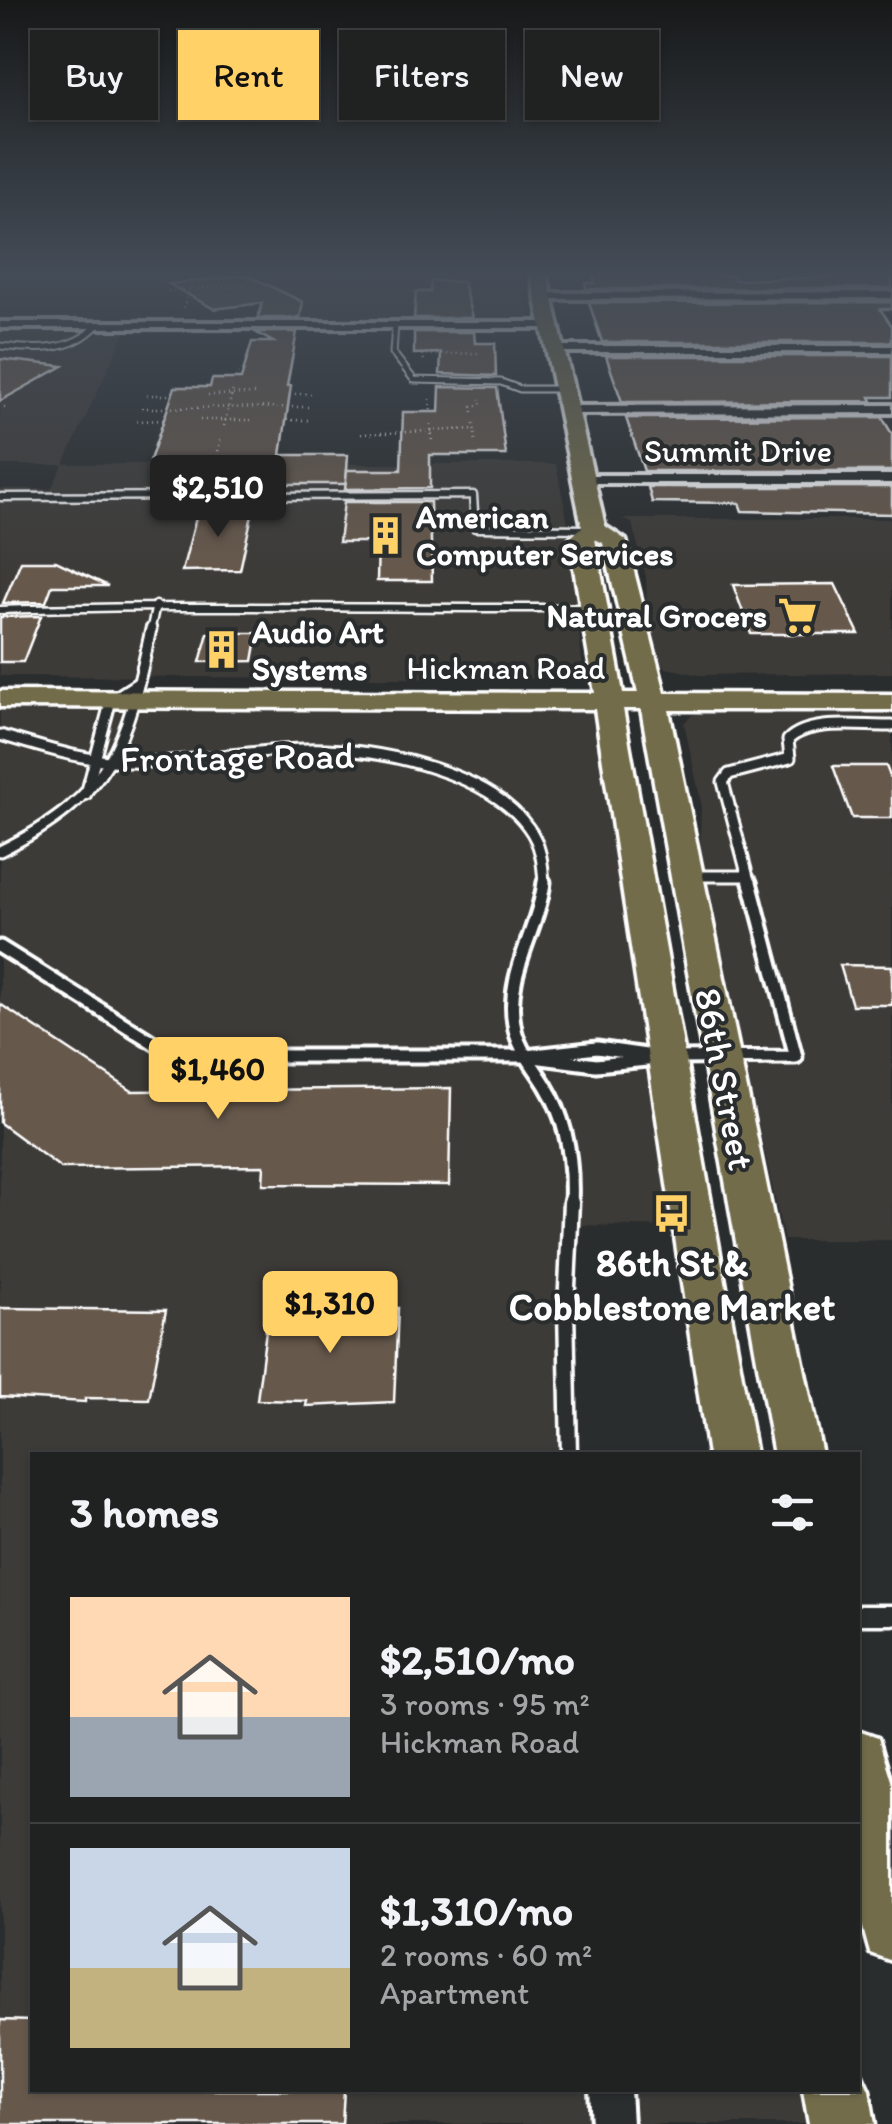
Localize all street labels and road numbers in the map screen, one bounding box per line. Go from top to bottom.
street label: Summit Drive [644,432,832,470]
street label: Hickman Road [406,649,606,687]
street label: Frontage Road [119,732,355,782]
street label: 86th Street [685,984,765,1174]

